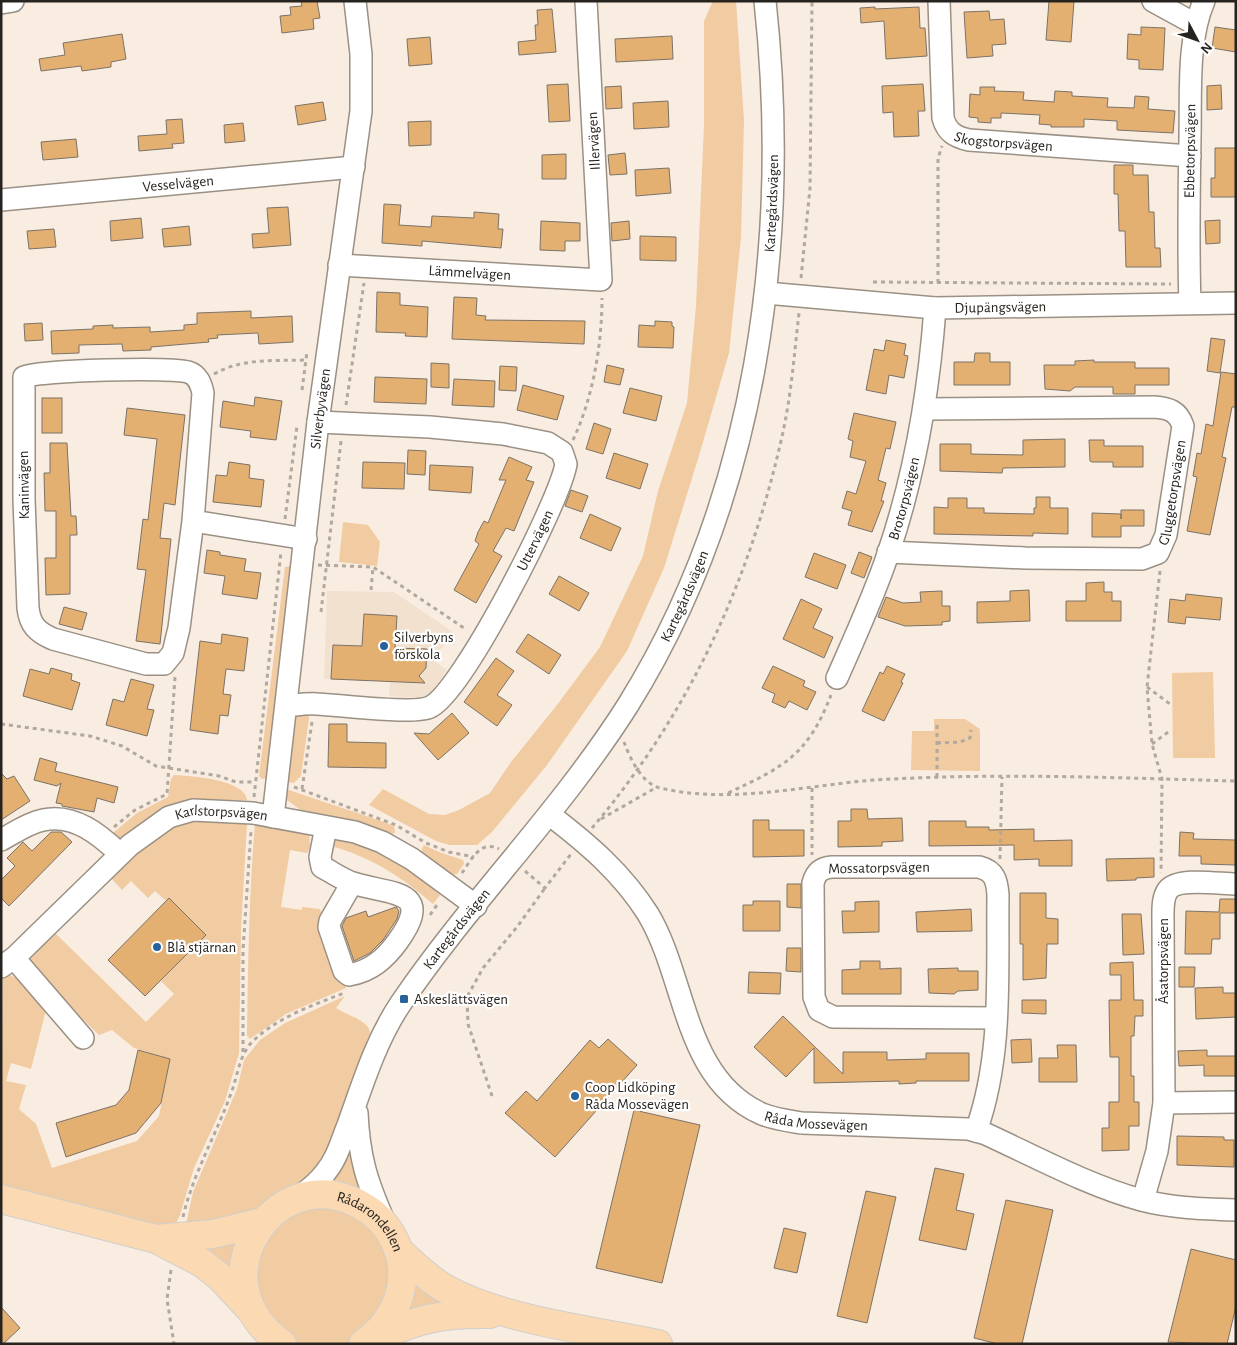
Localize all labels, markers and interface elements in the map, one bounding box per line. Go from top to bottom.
north arrow [1172,15,1222,65]
text: N [1198,40,1215,56]
street label: Ebbetorpsvägen [1182,104,1198,198]
street label: Illervägen [585,111,603,171]
street label: Skogstorpsvägen [952,128,1053,154]
street label: Kartegårdsvägen [762,154,781,253]
street label: Vesselvägen [142,173,215,194]
street label: Lämmelvägen [428,263,511,282]
street label: Djupängsvägen [954,299,1046,315]
street label: Silverbyvägen [307,367,333,450]
street label: Gluggetorpsvägen [1155,439,1188,547]
street label: Kaninvägen [16,451,32,519]
street label: Brotorpsvägen [886,456,922,542]
street label: Uttervägen [514,507,556,573]
street label: Kartegårdsvägen [658,548,711,644]
place label: Silverbyns förskola [394,630,454,662]
marker: Silverbyns förskola [378,640,390,652]
street label: Karlstorpsvägen [173,802,269,823]
street label: Mossatorpsvägen [828,860,930,876]
street label: Kartegårdsvägen [420,886,493,972]
street label: Åsatorpsvägen [1155,918,1171,1004]
place label: Blå stjärnan [167,940,236,955]
marker: Blå stjärnan [151,941,163,953]
place label: Askeslättsvägen [414,992,508,1007]
marker: Askeslättsvägen [398,993,410,1005]
place label: Coop Lidköping Råda Mossevägen [585,1080,689,1112]
marker: Coop Lidköping Råda Mossevägen [569,1090,581,1102]
street label: Råda Mossevägen [763,1108,868,1133]
street label: Rådarondellen [335,1189,406,1254]

